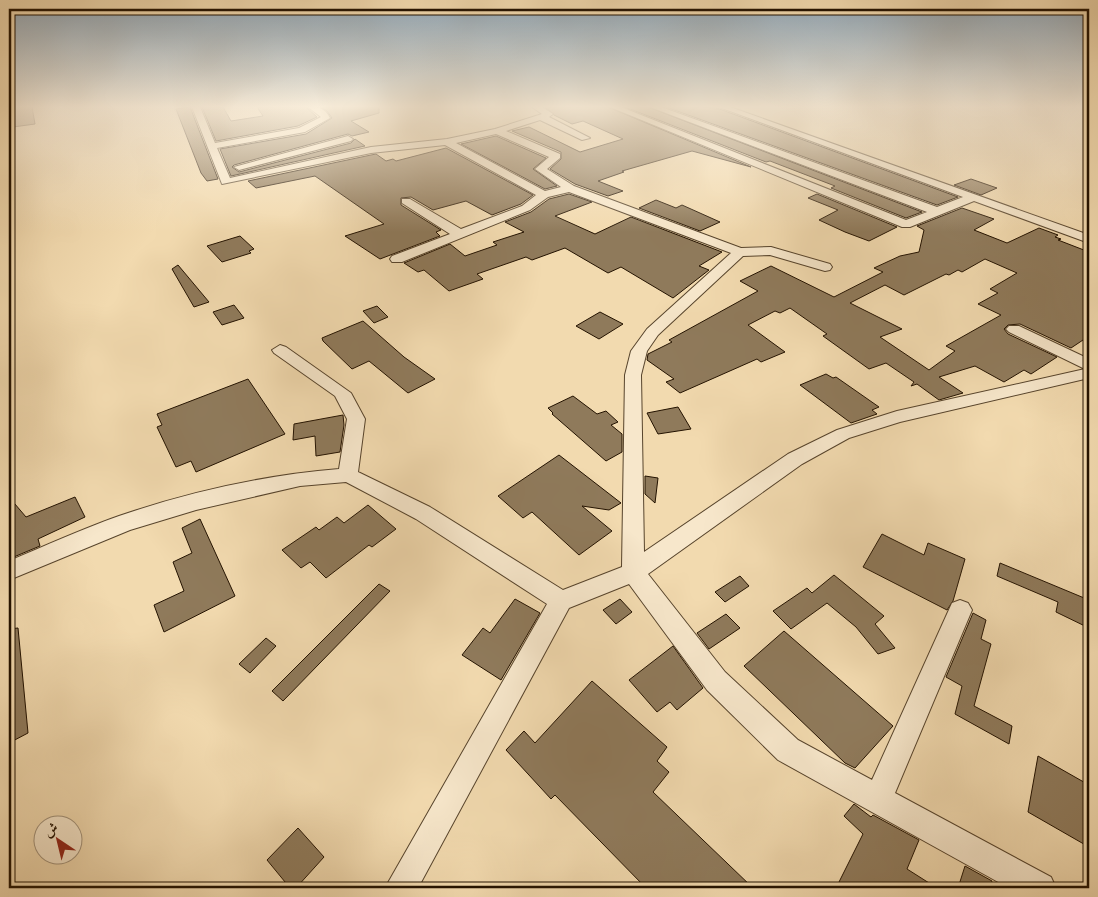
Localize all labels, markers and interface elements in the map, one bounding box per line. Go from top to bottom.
north arrow [32,814,82,864]
text: ش [40,819,62,842]

